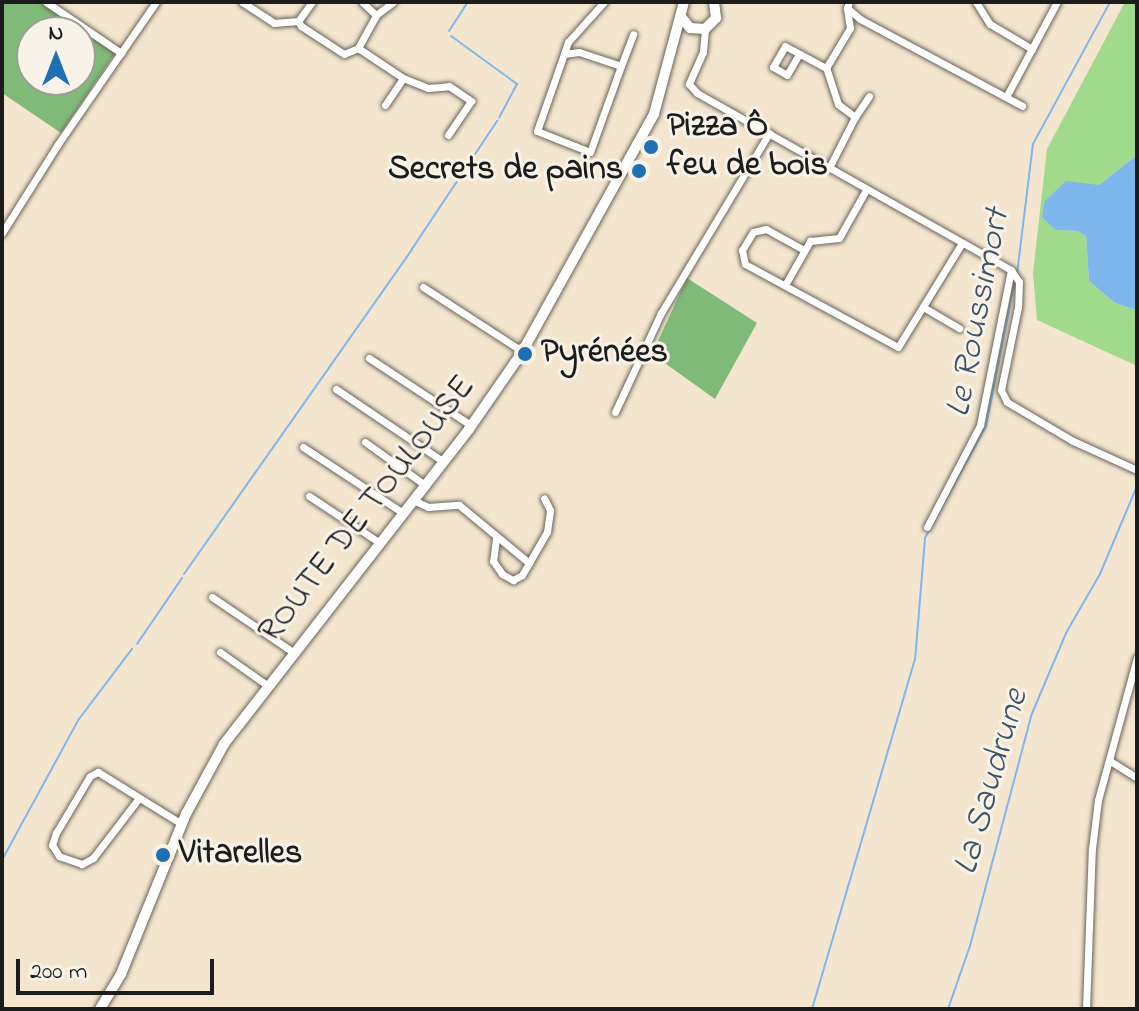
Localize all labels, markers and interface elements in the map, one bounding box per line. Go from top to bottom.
north arrow [16,16,96,96]
text: N [49,18,63,50]
place label: Pizza Ô feu de bois [667,107,828,186]
marker: Pizza Ô feu de bois [642,138,660,156]
place label: Secrets de pains [388,151,623,191]
marker: Secrets de pains [630,162,648,180]
water label: Le Roussimort [938,206,1020,420]
place label: Pyrénées [541,334,668,374]
marker: Pyrénées [516,345,534,363]
street label: ROUTE DE TOULOUSE [251,368,485,652]
water label: La Saudrune [945,684,1039,880]
place label: Vitarelles [179,835,302,875]
marker: Vitarelles [154,846,172,864]
scale bar [20,943,218,993]
text: 200 m [30,955,87,990]

